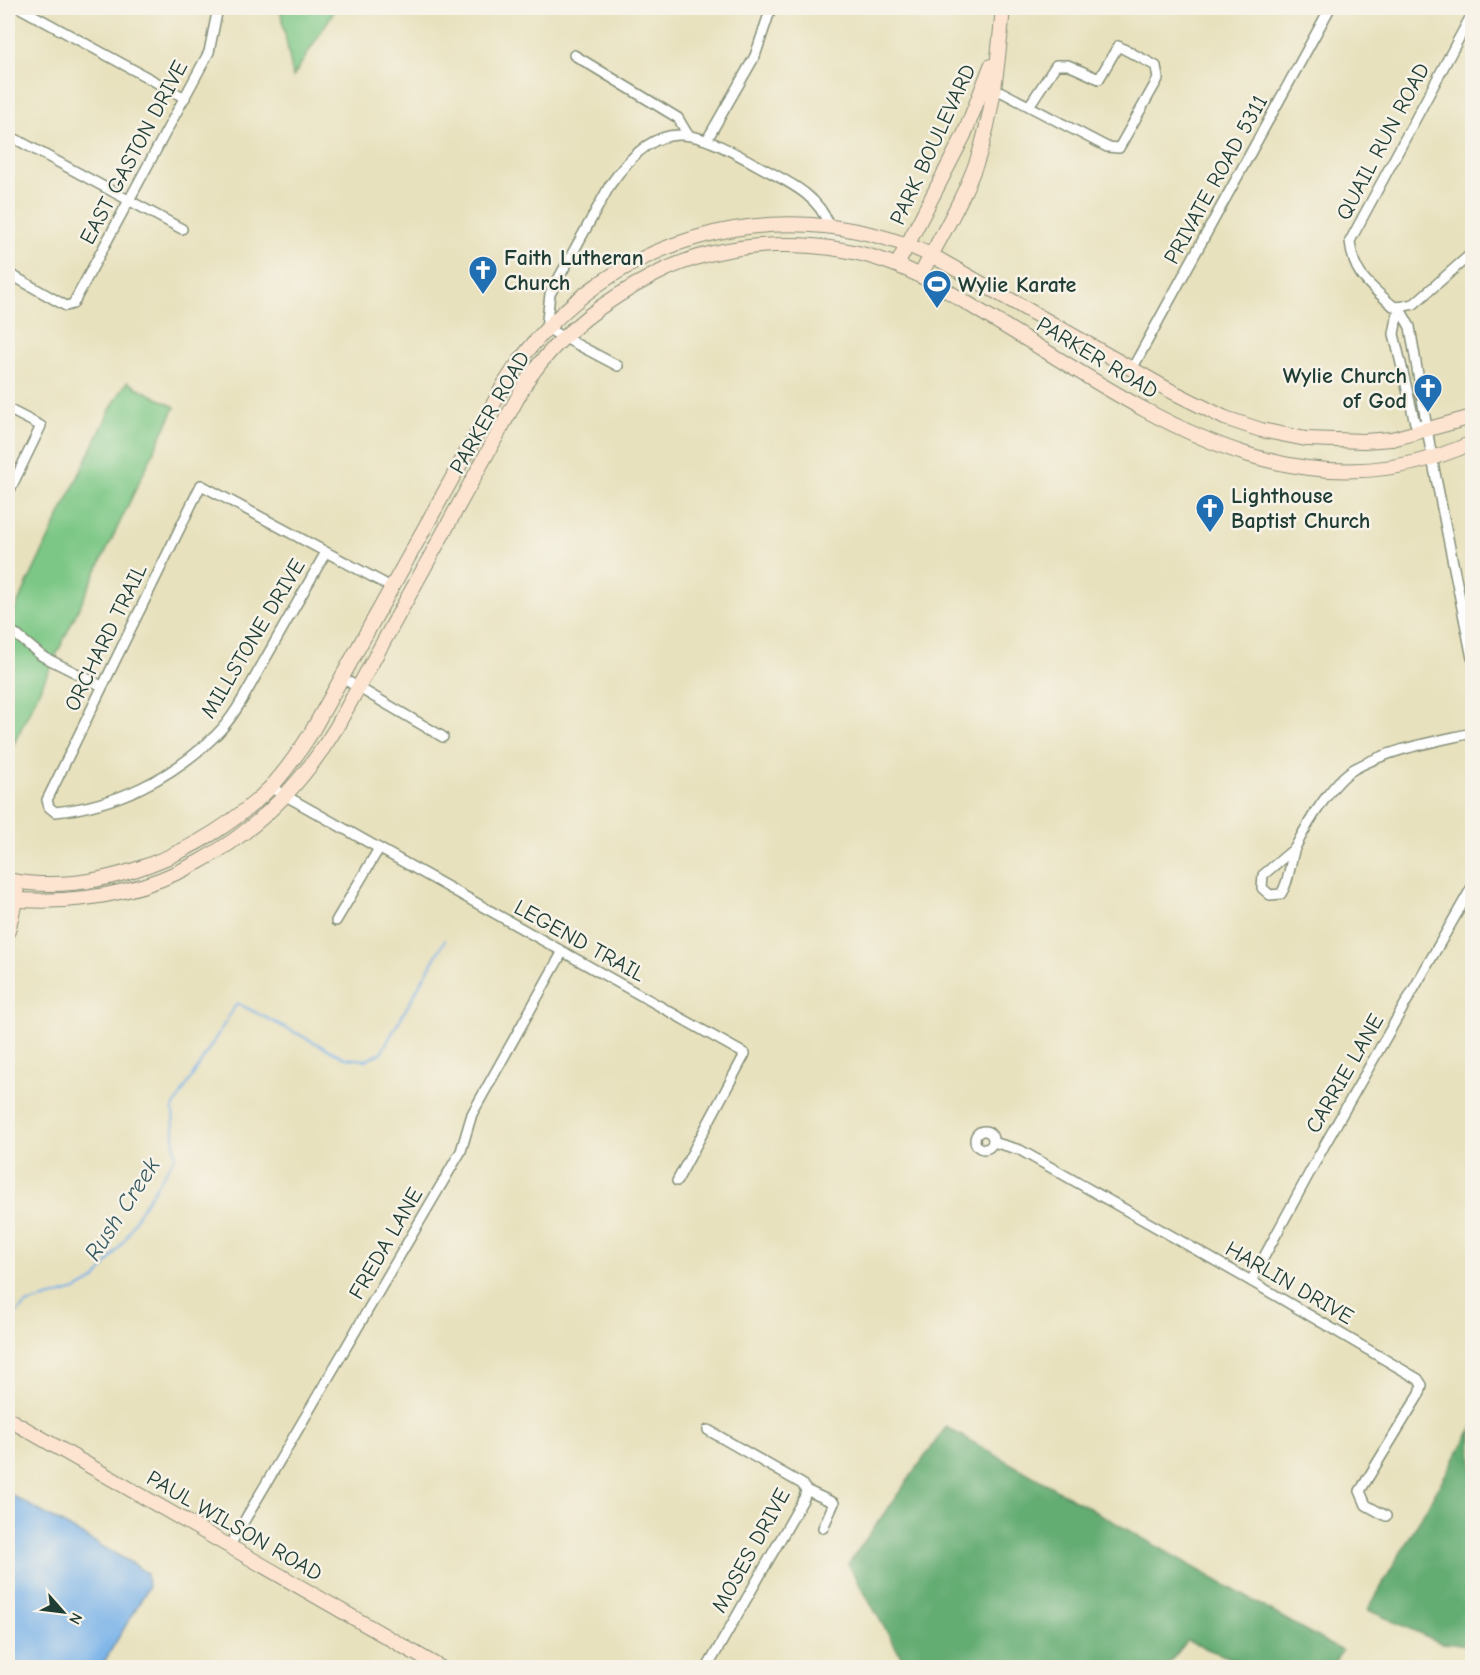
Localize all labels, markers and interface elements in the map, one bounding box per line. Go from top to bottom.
street label: EAST GASTON DRIVE [74,56,193,249]
street label: QUAIL RUN ROAD [1331,58,1435,224]
street label: PARK BOULEVARD [884,60,982,229]
street label: PRIVATE ROAD 5311 [1159,90,1273,269]
place label: Faith Lutheran Church [504,245,644,296]
church icon: Faith Lutheran Church [467,254,499,296]
sports icon: Wylie Karate [921,268,953,310]
place label: Wylie Karate [958,272,1077,298]
street label: PARKER ROAD [1032,311,1163,404]
street label: PARKER ROAD [444,347,535,478]
place label: Wylie Church of God [1283,363,1407,414]
church icon: Wylie Church of God [1412,372,1444,414]
place label: Lighthouse Baptist Church [1231,483,1370,534]
church icon: Lighthouse Baptist Church [1194,492,1226,534]
street label: MILLSTONE DRIVE [195,554,311,723]
street label: ORCHARD TRAIL [59,559,153,715]
street label: LEGEND TRAIL [509,894,650,988]
street label: CARRIE LANE [1300,1009,1389,1138]
water label: Rush Creek [78,1152,166,1266]
street label: FREDA LANE [343,1183,428,1304]
street label: HARLIN DRIVE [1221,1236,1358,1330]
street label: PAUL WILSON ROAD [142,1465,327,1587]
street label: MOSES DRIVE [706,1484,796,1617]
north arrow [33,1582,93,1642]
text: N [65,1610,86,1627]

